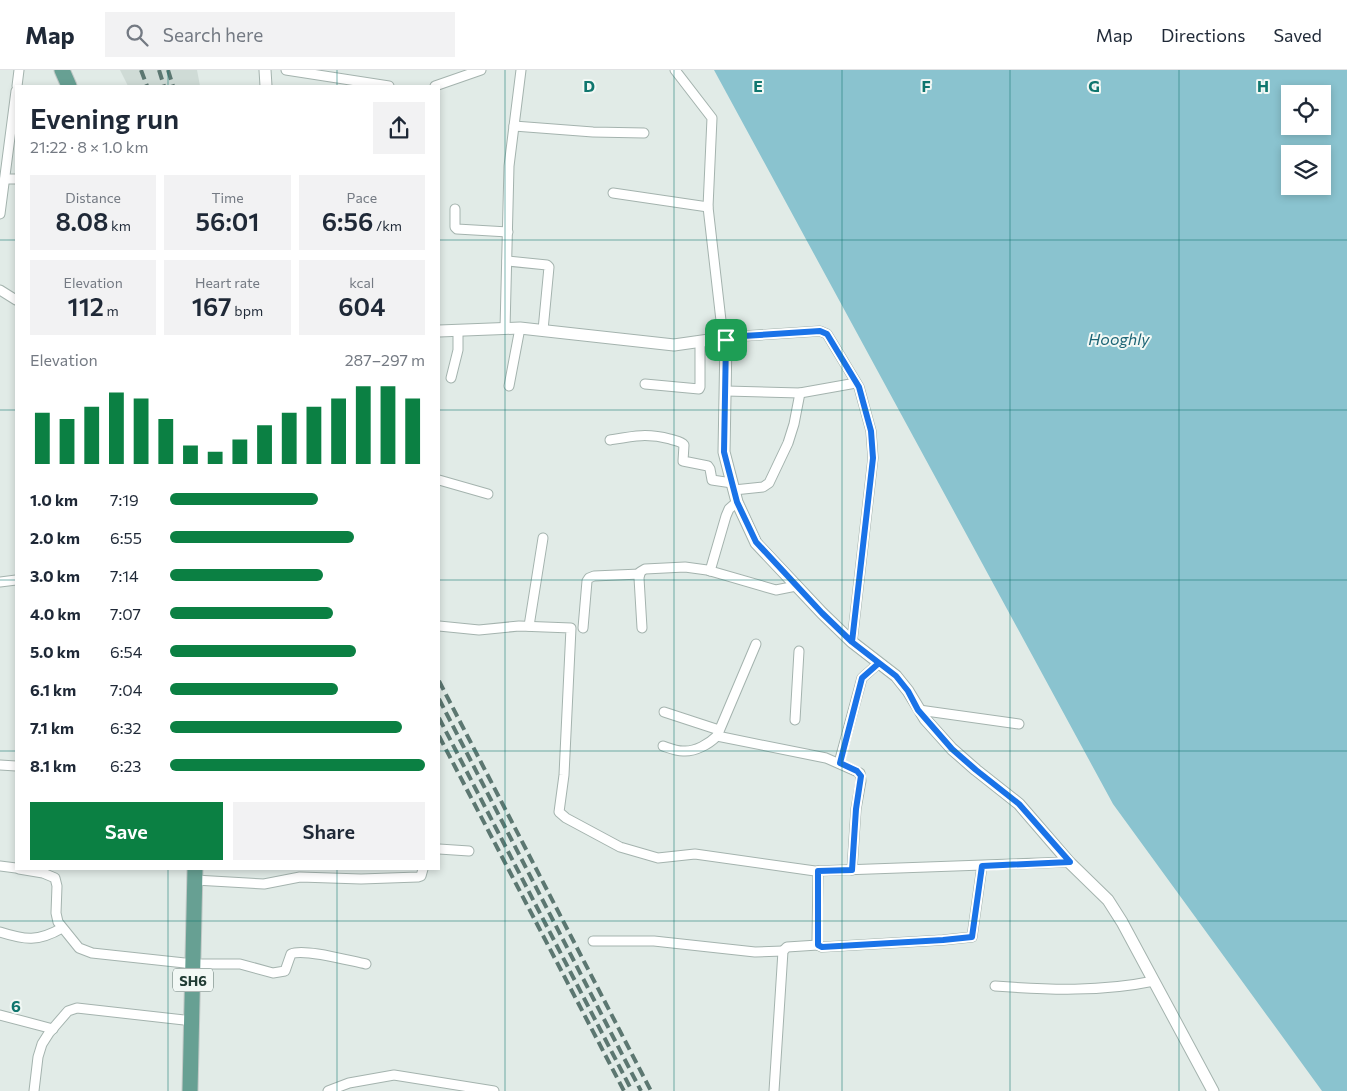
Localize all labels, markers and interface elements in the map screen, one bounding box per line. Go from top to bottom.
search box [105,12,455,57]
text: Map [25,20,75,49]
icon: search [123,21,151,49]
text: Search here [163,23,263,46]
text: Map [1096,24,1133,46]
text: Directions [1161,24,1245,46]
text: Saved [1273,24,1322,46]
text: D [583,76,595,95]
text: E [753,76,763,95]
text: F [921,76,931,95]
text: G [1088,76,1100,95]
text: H [1257,76,1269,95]
map controls [1281,85,1331,195]
button: locate [1281,85,1331,135]
text: Evening run [30,101,179,135]
button: share [373,102,425,154]
text: 21:22 · 8 × 1.0 km [30,137,149,156]
button: layers [1281,145,1331,195]
text: Distance [65,189,121,206]
text: Time [211,189,244,206]
text: Pace [347,189,377,206]
text: 8.08 [55,206,108,236]
text: 56:01 [196,206,259,236]
text: 6:56 [322,206,373,236]
text: km [108,217,131,234]
text: /km [373,217,402,234]
text: Elevation [64,274,123,291]
text: Heart rate [195,274,260,291]
text: kcal [349,274,374,291]
text: 112 [68,291,104,321]
text: 167 [192,291,232,321]
text: 604 [338,291,385,321]
text: m [104,302,119,319]
text: bpm [232,302,263,319]
pin [705,319,747,361]
icon: arrive [712,326,740,354]
water label: Hooghly [1088,329,1150,348]
text: Elevation [30,350,98,369]
text: 287–297 m [345,350,425,369]
text: 1.0 km [30,490,78,509]
text: 7:19 [110,490,139,509]
text: 2.0 km [30,528,80,547]
text: 6:55 [110,528,142,547]
text: 3.0 km [30,566,80,585]
text: 7:14 [110,566,139,585]
text: 4.0 km [30,604,81,623]
text: 7:07 [110,604,141,623]
text: 5.0 km [30,642,80,661]
text: 6:54 [110,642,142,661]
text: 6.1 km [30,680,76,699]
text: 7:04 [110,680,142,699]
text: 7.1 km [30,718,74,737]
text: 6:32 [110,718,141,737]
text: 8.1 km [30,756,76,775]
text: 6:23 [110,756,142,775]
button: Save [30,802,223,860]
button: Share [233,802,425,860]
road number: SH6 [173,968,213,992]
text: 6 [11,996,21,1015]

